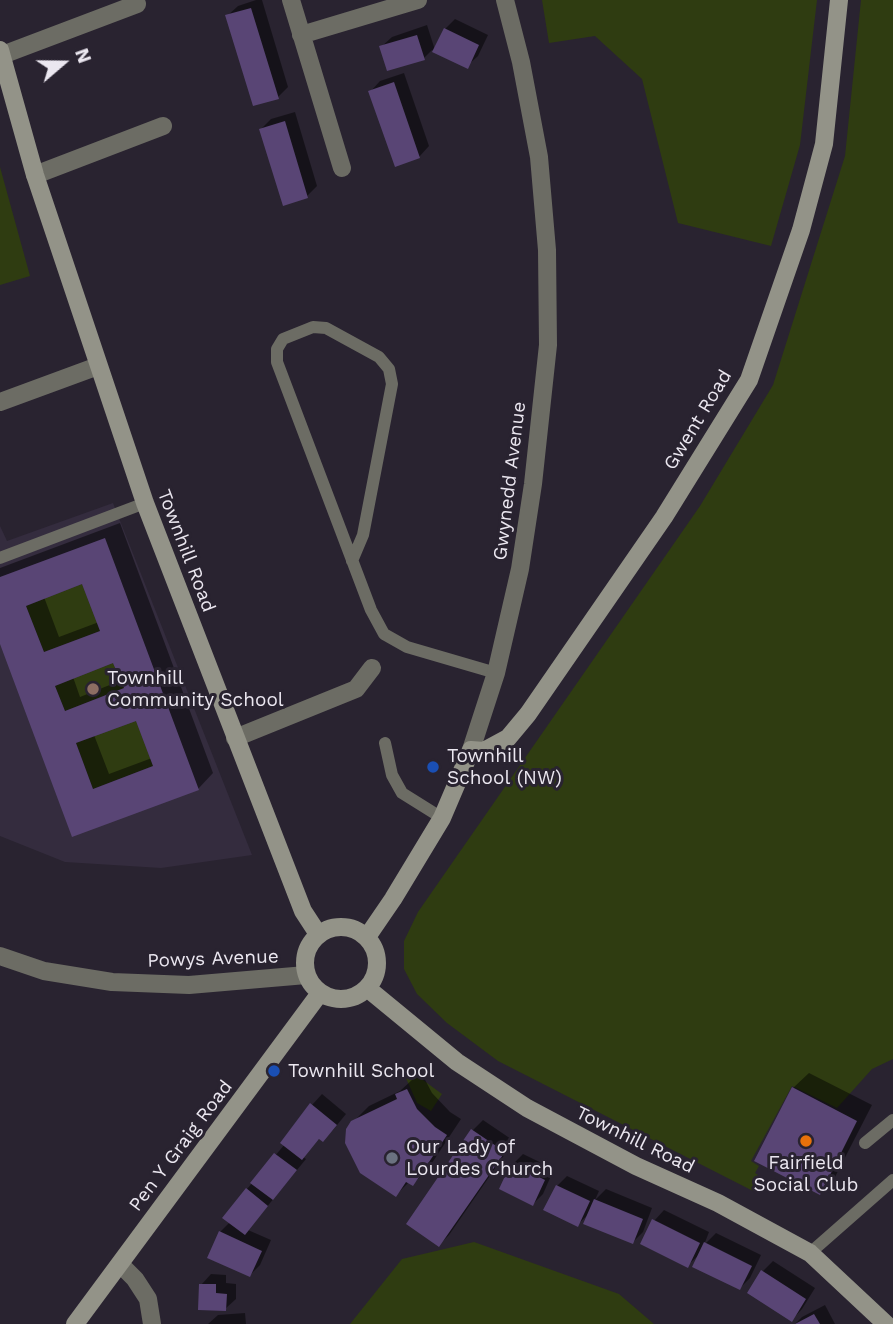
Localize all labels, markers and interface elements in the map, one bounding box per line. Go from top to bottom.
north arrow [28,28,98,98]
text: N [70,45,96,66]
street label: Gwent Road [659,366,737,474]
street label: Gwynedd Avenue [489,400,531,562]
street label: Townhill Road [152,486,220,616]
place label: Townhill Community School [107,667,284,711]
marker: Townhill Community School [85,681,101,697]
place label: Townhill School (NW) [447,745,562,789]
marker: Townhill School (NW) [425,759,441,775]
street label: Powys Avenue [147,945,279,973]
place label: Townhill School [288,1060,434,1082]
marker: Townhill School [266,1063,282,1079]
street label: Pen Y Graig Road [124,1076,238,1216]
street label: Townhill Road [572,1101,698,1179]
marker: Fairfield Social Club [798,1133,814,1149]
place label: Our Lady of Lourdes Church [406,1136,553,1180]
marker: Our Lady of Lourdes Church [384,1150,400,1166]
place label: Fairfield Social Club [754,1152,858,1196]

